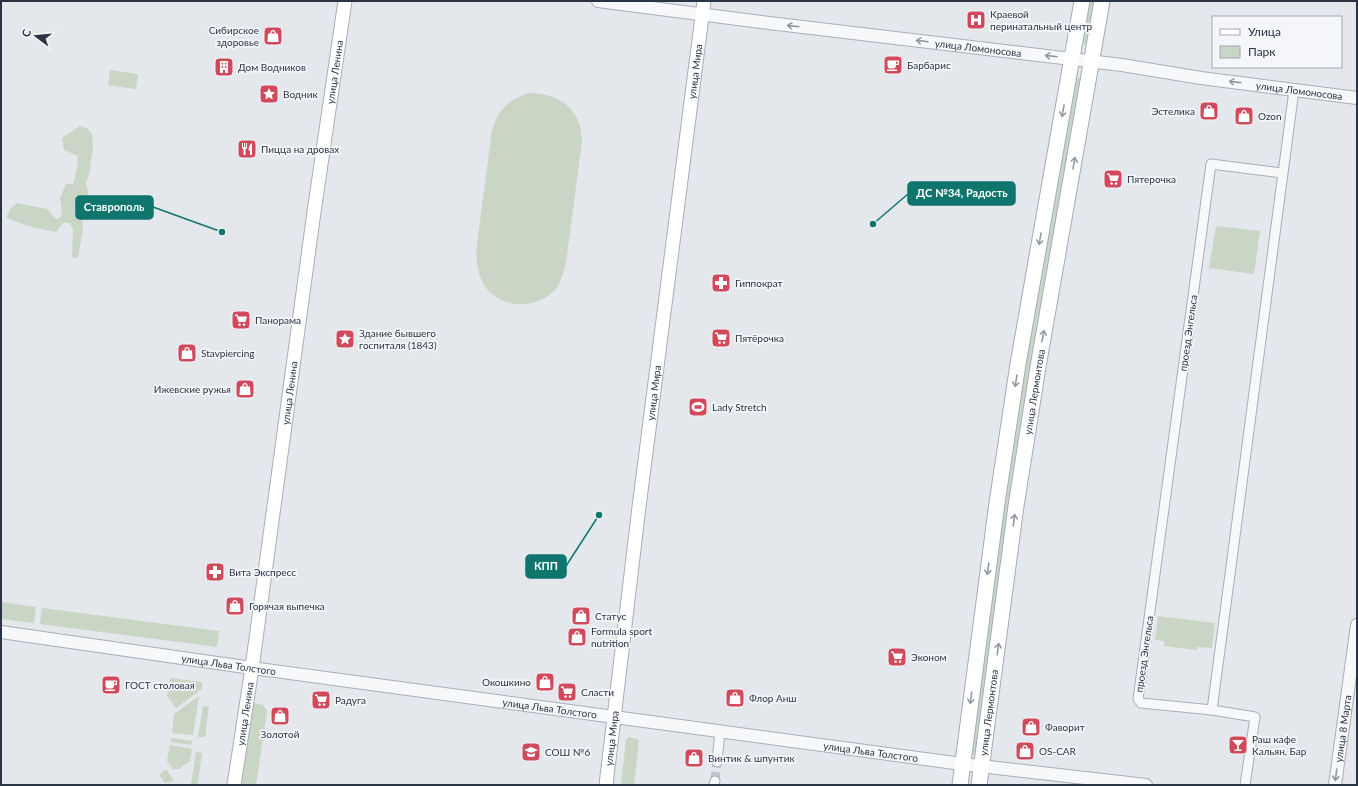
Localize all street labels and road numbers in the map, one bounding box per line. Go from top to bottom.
street label: улица Ломоносова [934,37,1022,59]
street label: улица Ленина [324,39,345,105]
street label: улица Мира [685,43,704,100]
street label: улица Ломоносова [1255,79,1343,102]
street label: проезд Энгельса [1177,294,1199,372]
street label: улица Лермонтова [1021,348,1047,436]
street label: улица Ленина [279,360,300,426]
street label: улица Мира [644,365,663,421]
street label: проезд Энгельса [1133,615,1155,693]
street label: улица Льва Толстого [181,652,277,677]
street label: улица Лермонтова [977,669,1000,756]
street label: улица Ленина [234,681,256,747]
street label: улица 8 Марта [1332,694,1353,763]
street label: улица Льва Толстого [502,696,598,721]
street label: улица Мира [602,710,621,767]
street label: улица Льва Толстого [823,739,919,764]

